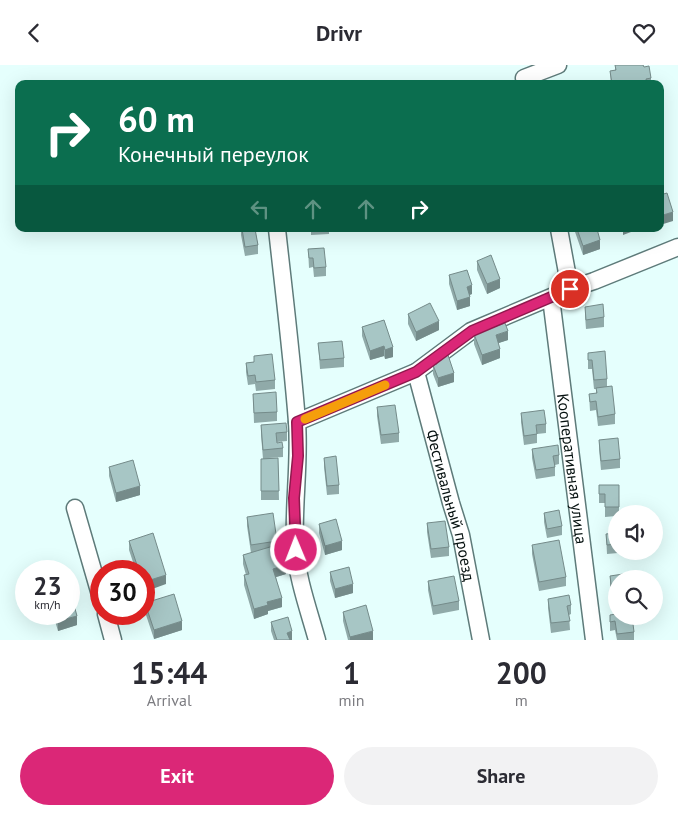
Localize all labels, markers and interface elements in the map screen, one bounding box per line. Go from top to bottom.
icon: back [20,19,48,47]
text: Drivr [316,19,362,47]
icon: heart [630,19,658,47]
text: 60 m [118,96,195,142]
icon: right [35,100,100,165]
text: Конечный переулок [118,140,309,168]
icon: left [246,195,274,223]
icon: ahead [299,195,327,223]
icon: ahead [352,195,380,223]
icon: right [405,195,433,223]
pin [549,268,591,310]
icon: arrive [556,275,584,303]
street label: Кооперативная улица [553,392,592,545]
street label: Фестивальный проезд [422,427,480,583]
map controls [608,505,663,625]
button: sound [608,505,663,560]
position arrow [269,523,321,575]
speed limit sign: 30 [90,560,155,625]
text: 23 [33,570,62,602]
button: search [608,570,663,625]
text: km/h [34,597,61,612]
text: 15:44 [131,653,207,692]
text: 1 [343,653,360,692]
text: 200 [496,653,547,692]
text: Arrival [147,690,192,710]
text: min [339,690,365,710]
text: m [515,690,528,710]
button: Exit [20,747,334,805]
button: Share [344,747,658,805]

